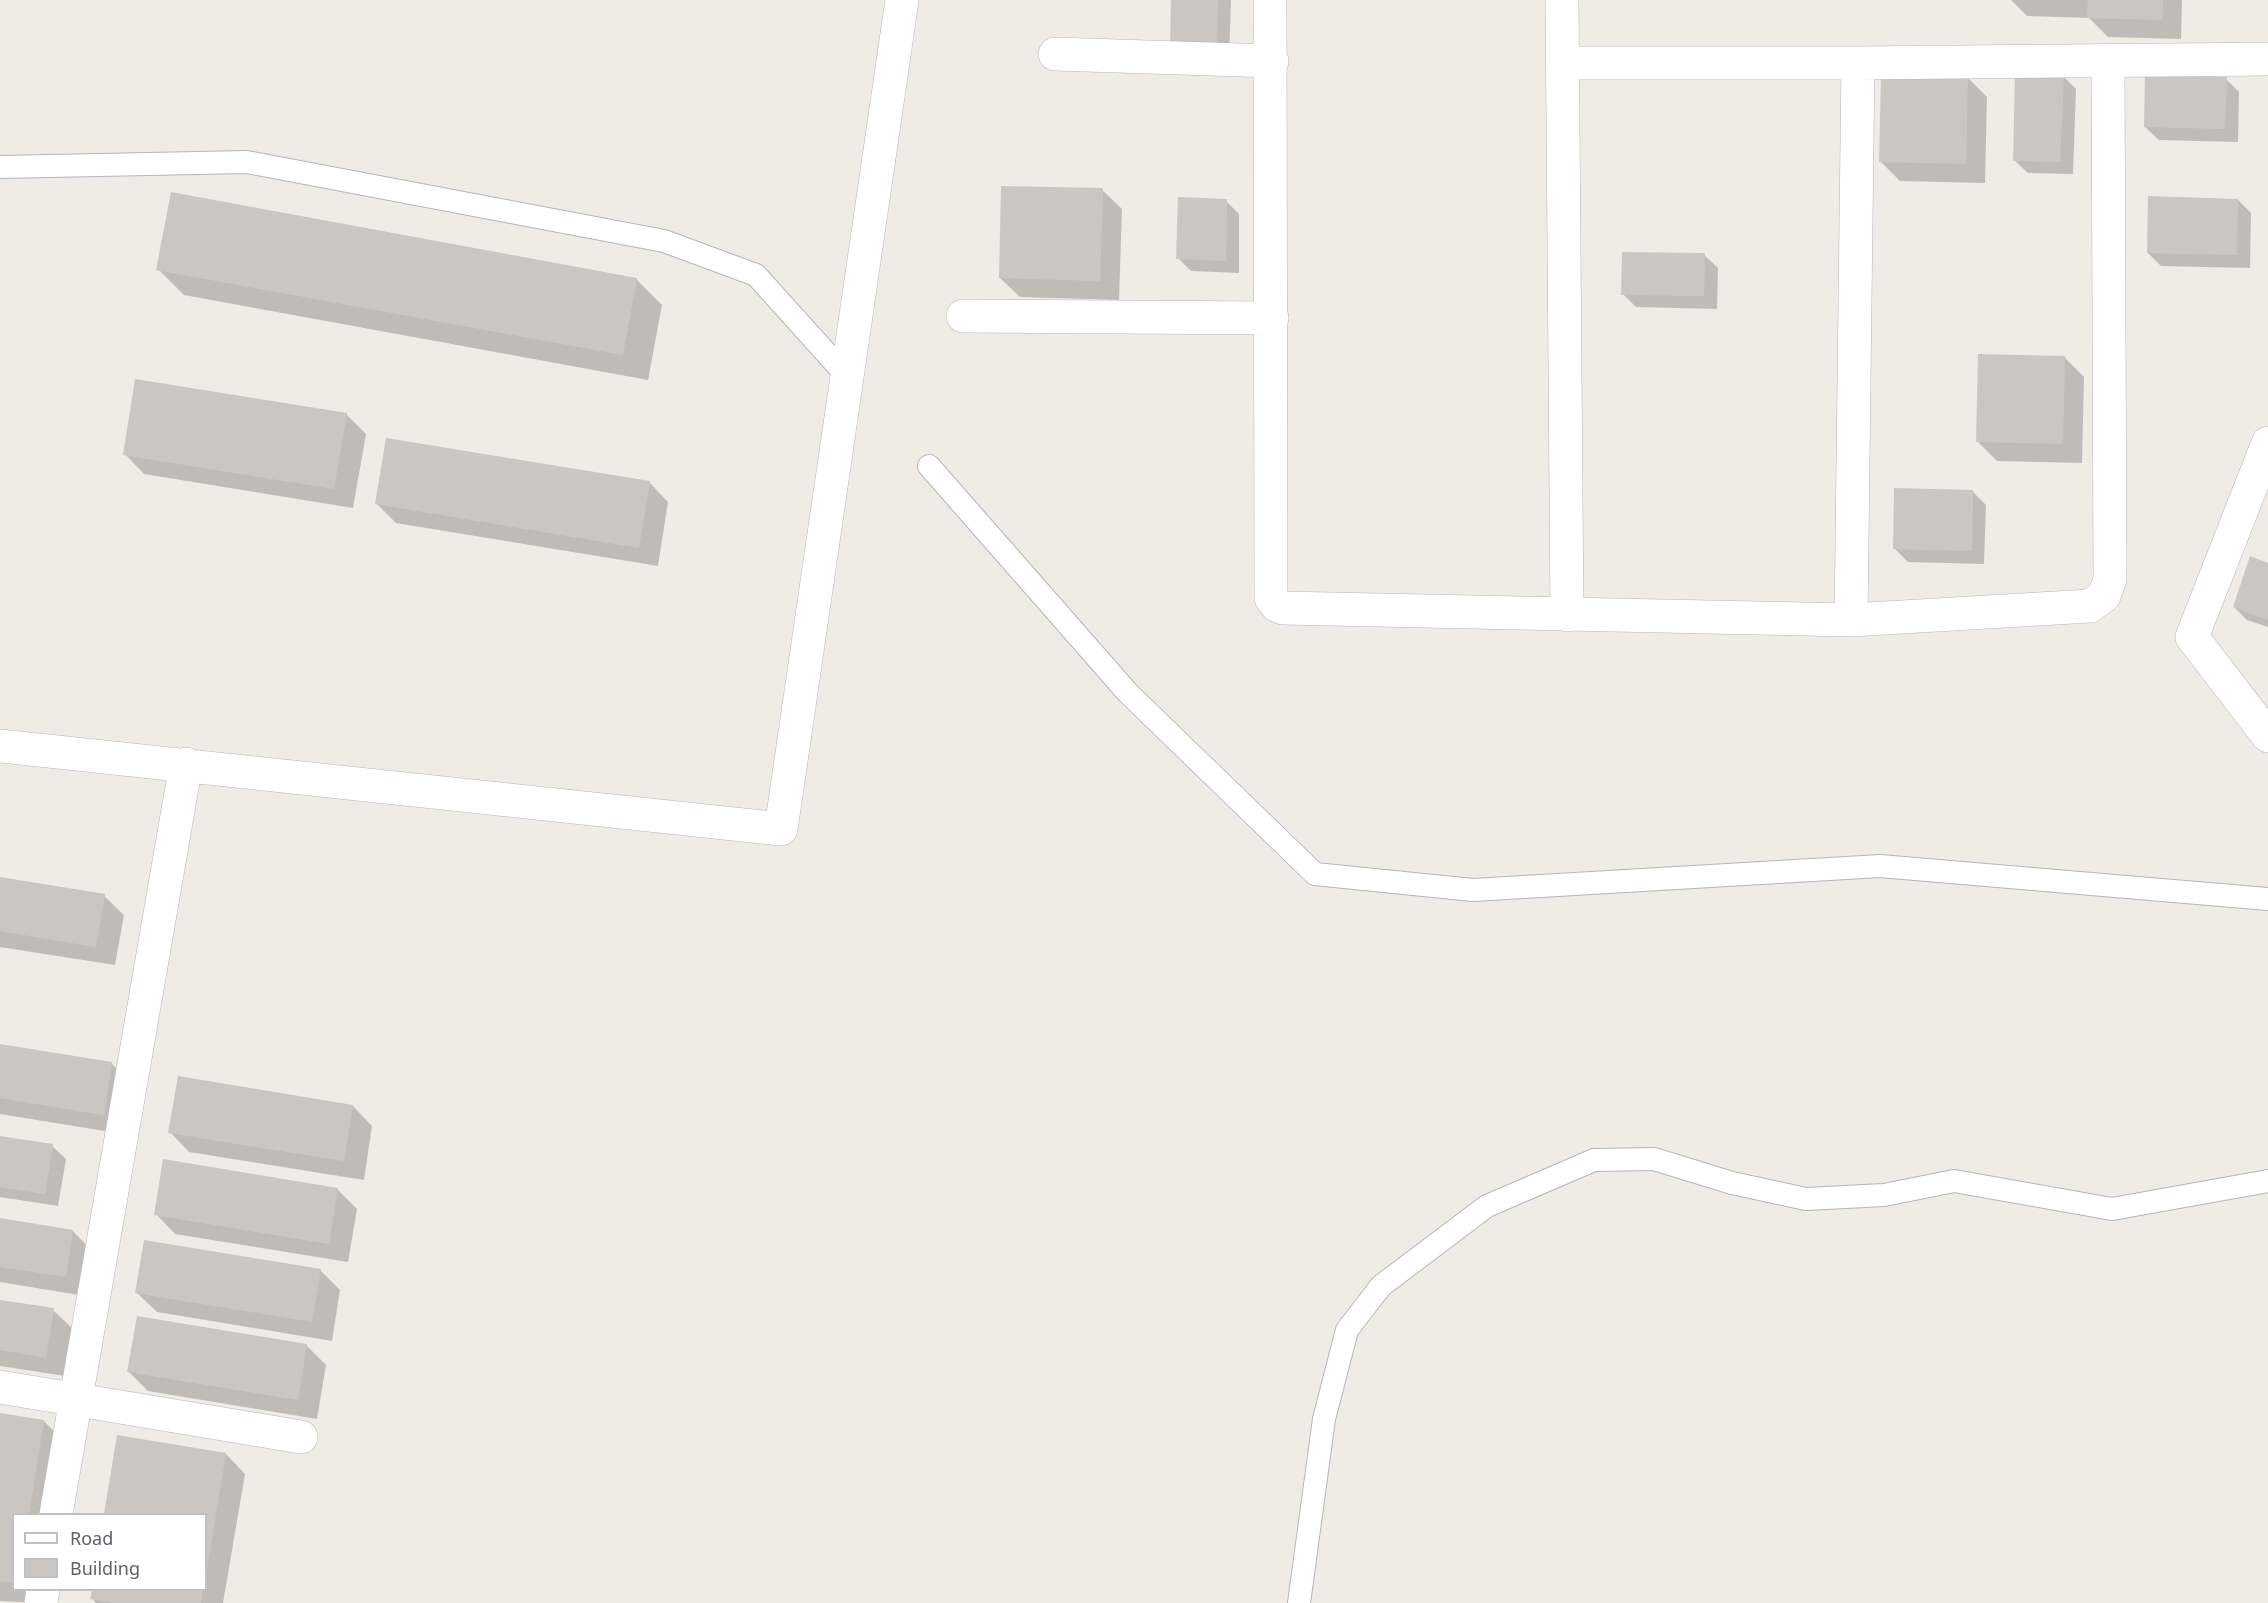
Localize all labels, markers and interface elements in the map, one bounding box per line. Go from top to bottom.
legend [12,1513,207,1591]
text: Road [70,1526,113,1550]
text: Building [70,1556,140,1580]

